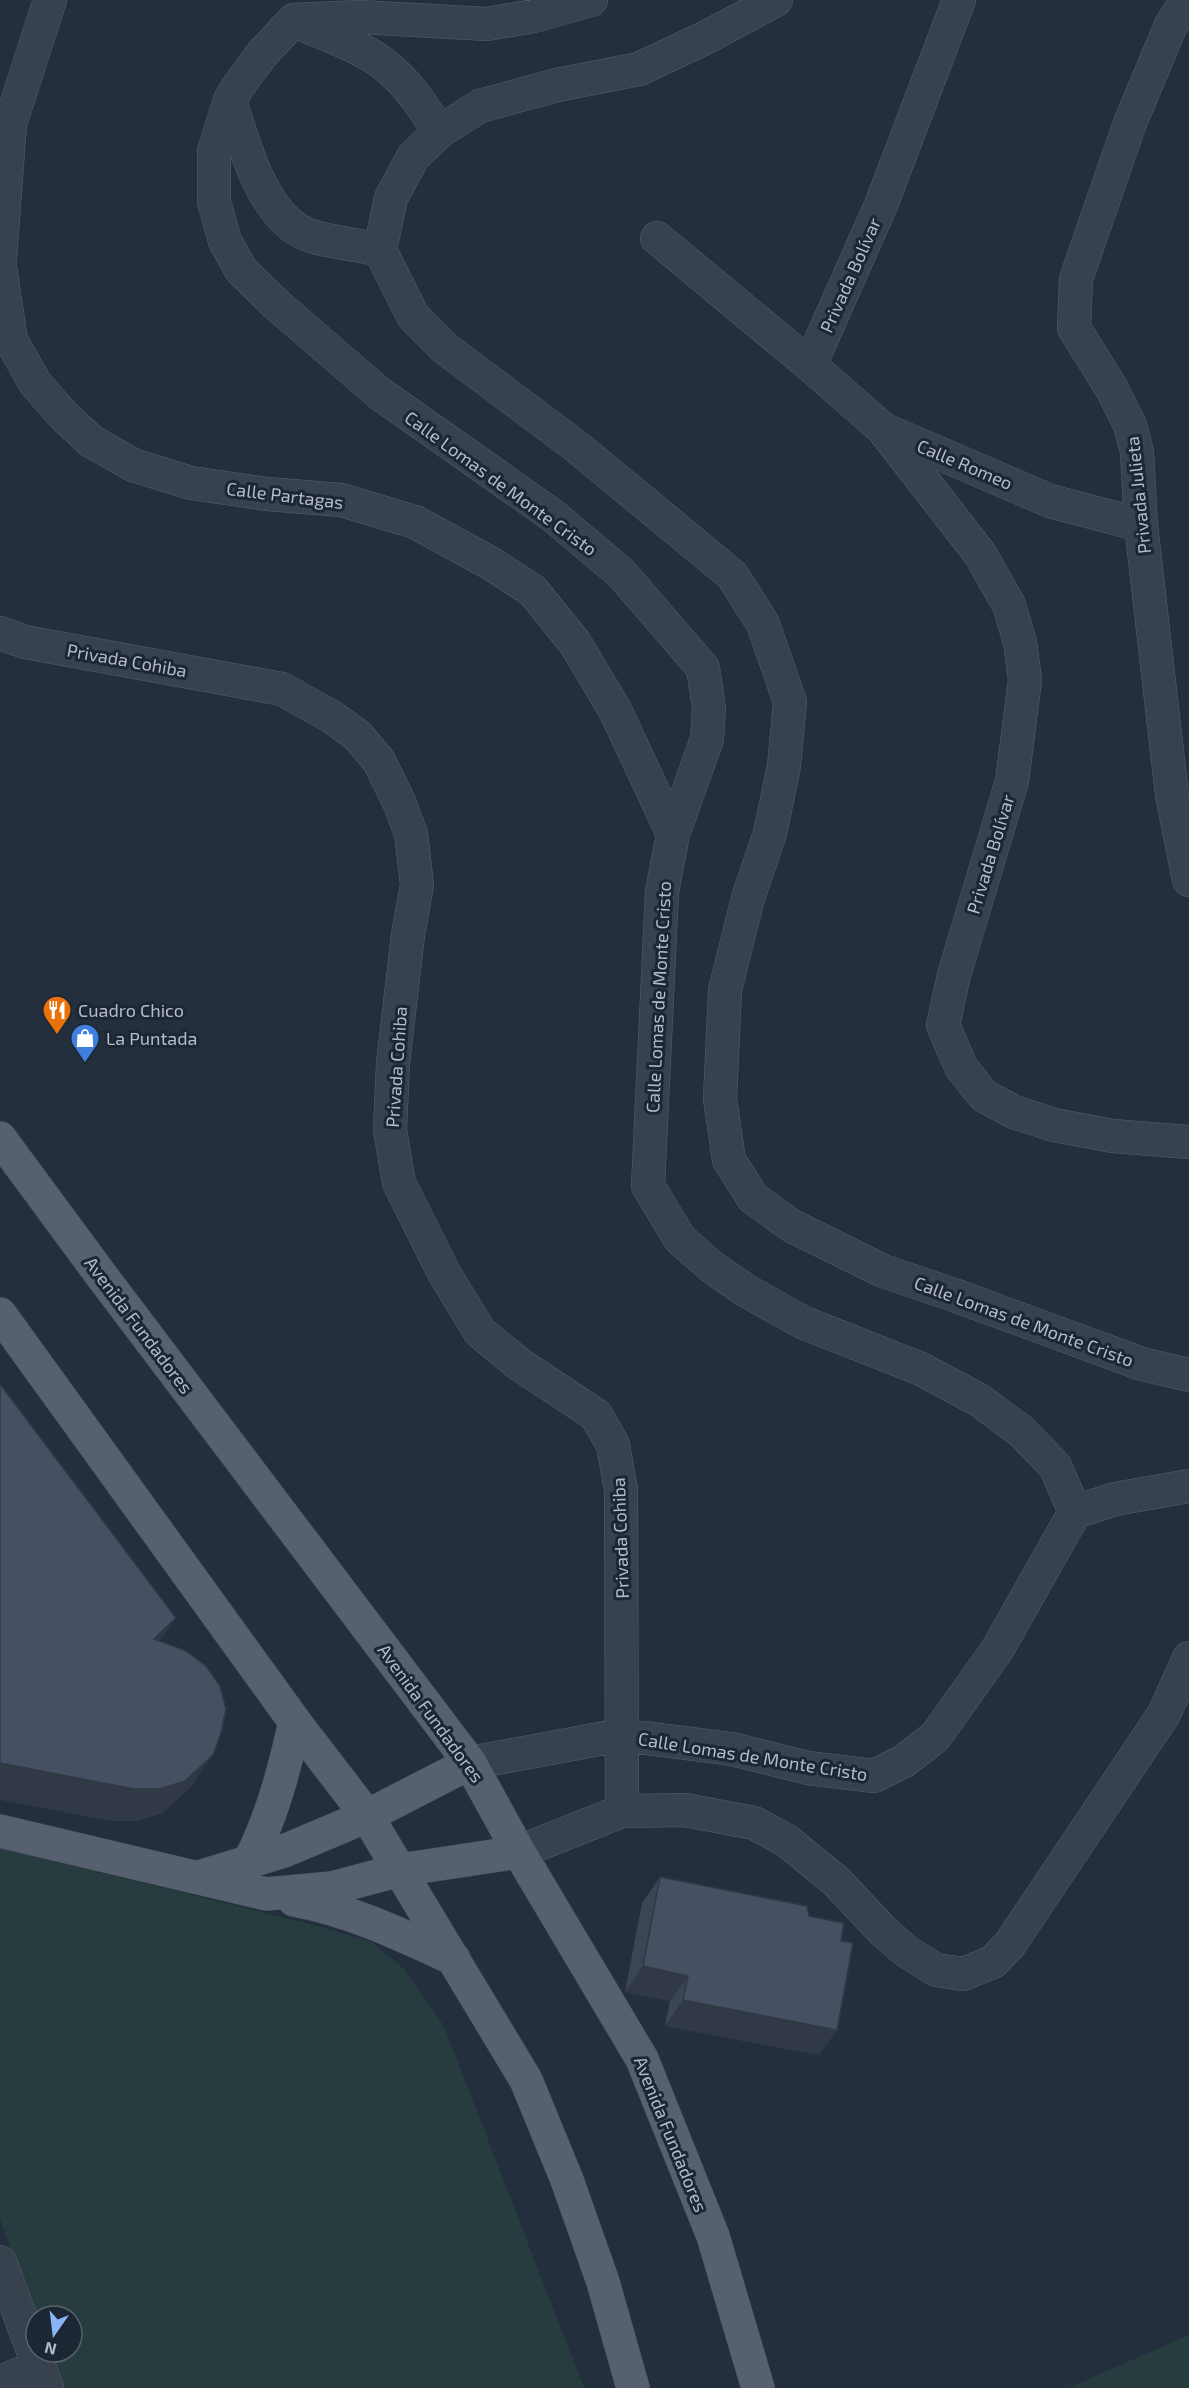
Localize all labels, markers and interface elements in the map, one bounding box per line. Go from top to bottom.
street label: Privada Bolívar [815,214,885,336]
street label: Calle Lomas de Monte Cristo [401,406,601,560]
street label: Calle Romeo [914,434,1016,494]
street label: Privada Julieta [1121,435,1155,555]
street label: Calle Partagas [225,477,345,513]
street label: Privada Cohiba [65,639,189,681]
street label: Privada Bolívar [961,792,1019,916]
street label: Calle Lomas de Monte Cristo [641,881,675,1113]
restaurant icon: Cuadro Chico [41,994,73,1036]
place label: Cuadro Chico [78,999,184,1021]
street label: Privada Cohiba [381,1006,411,1128]
shop icon: La Puntada [69,1022,101,1064]
place label: La Puntada [106,1027,197,1049]
street label: Avenida Fundadores [80,1252,198,1398]
street label: Calle Lomas de Monte Cristo [911,1271,1137,1371]
street label: Privada Cohiba [607,1477,633,1599]
street label: Avenida Fundadores [373,1639,489,1787]
street label: Calle Lomas de Monte Cristo [637,1727,869,1785]
street label: Avenida Fundadores [630,2053,712,2215]
north arrow [24,2304,84,2364]
text: N [42,2338,58,2360]

